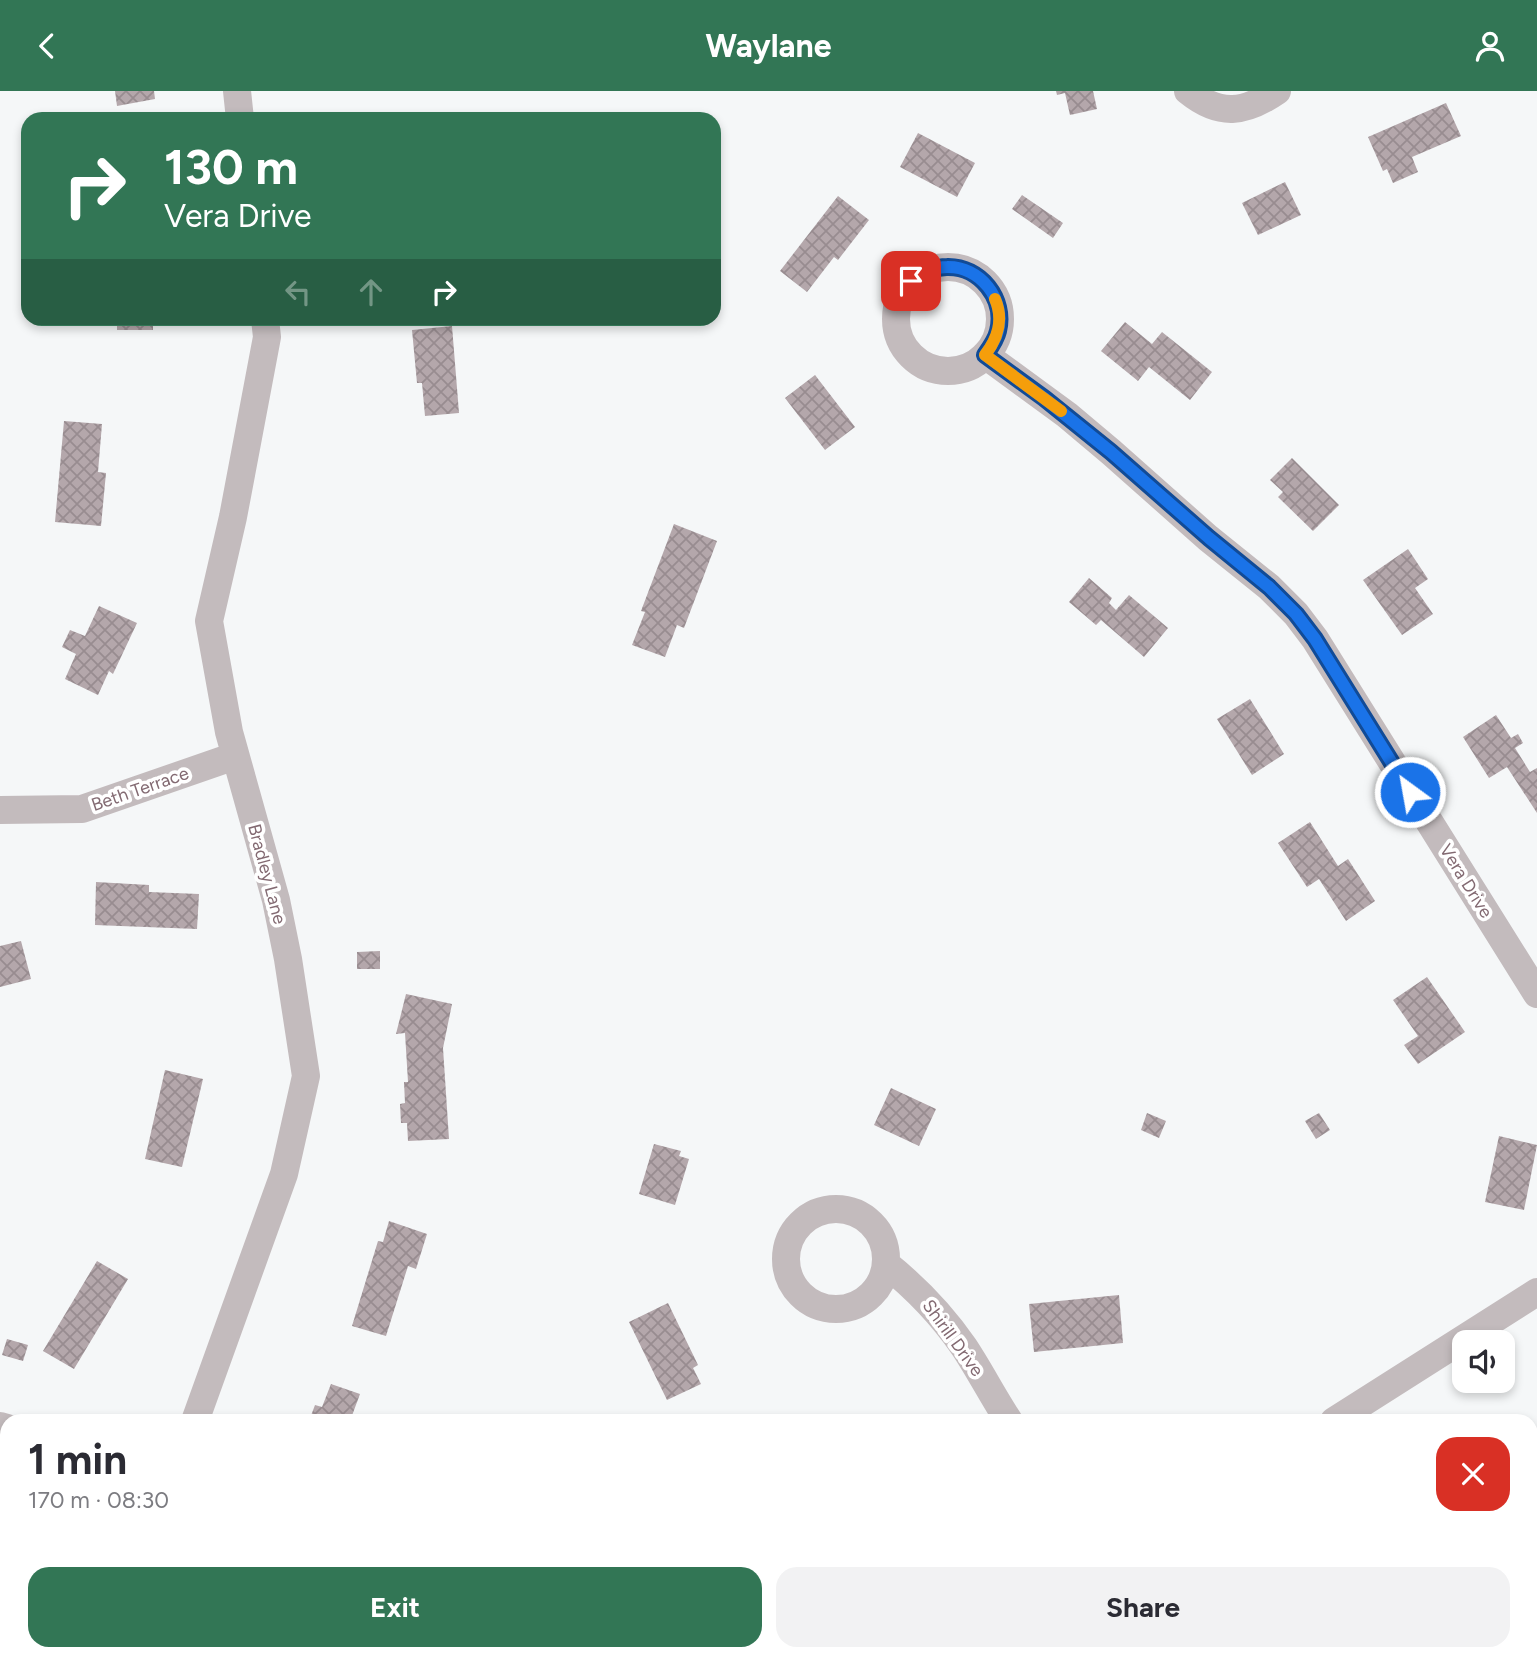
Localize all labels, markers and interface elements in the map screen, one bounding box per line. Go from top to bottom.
icon: back [28,27,66,65]
text: Waylane [705,27,832,65]
icon: person [1471,27,1509,65]
text: 130 m [164,137,298,196]
icon: right [49,140,140,231]
text: Vera Drive [164,197,311,235]
pin [881,251,941,311]
icon: arrive [892,262,930,300]
icon: left [279,273,317,311]
icon: ahead [352,273,390,311]
icon: right [425,273,463,311]
position arrow [1373,755,1447,829]
street label: Beth Terrace [88,762,192,816]
street label: Bradley Lane [243,822,291,927]
street label: Vera Drive [1435,840,1497,922]
street label: Shirill Drive [918,1295,988,1381]
map controls [1452,1330,1515,1393]
button: sound [1452,1330,1515,1393]
text: 1 min [28,1434,127,1485]
button: close [1436,1437,1510,1511]
text: 170 m · 08:30 [28,1486,169,1514]
button: Exit [28,1567,762,1647]
button: Share [776,1567,1510,1647]

